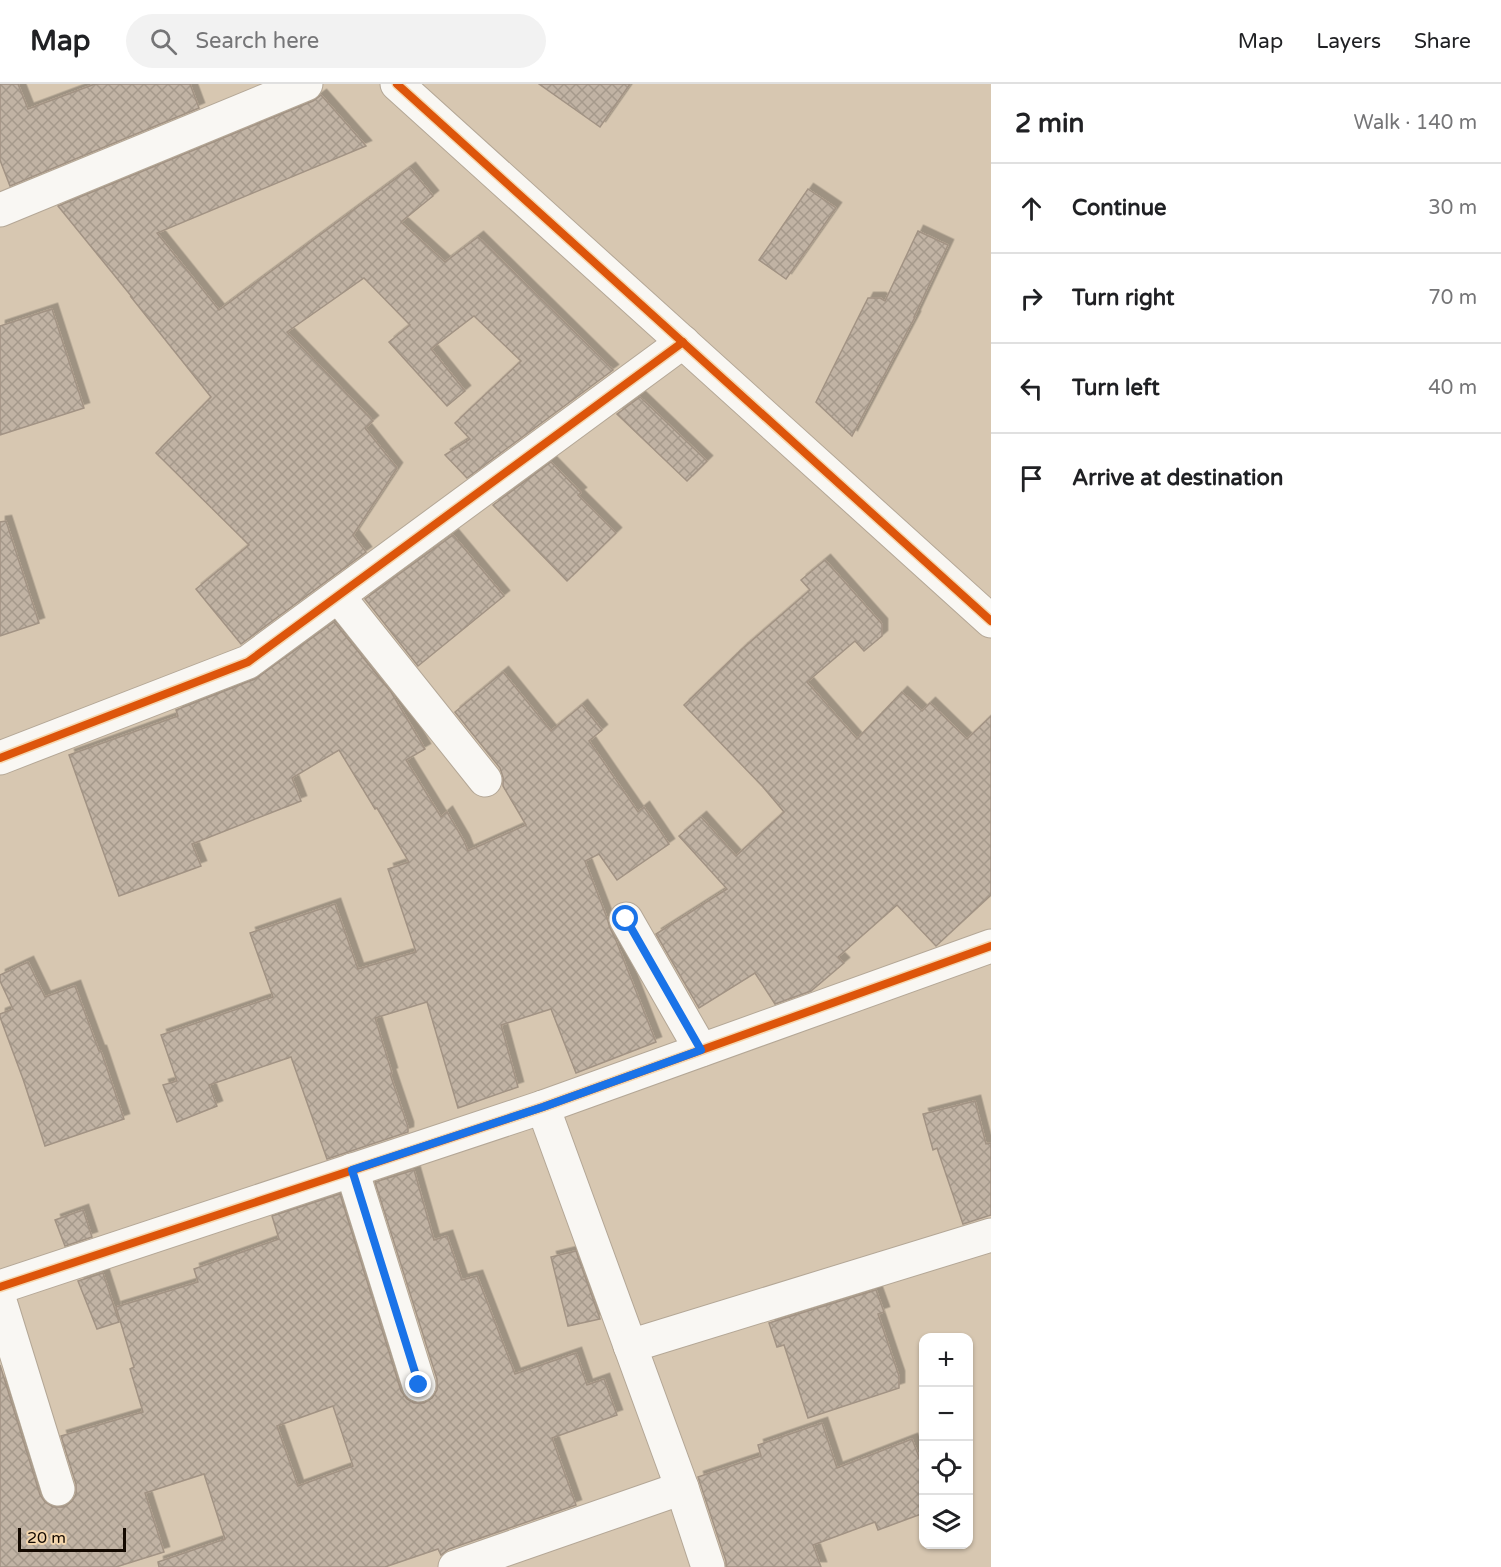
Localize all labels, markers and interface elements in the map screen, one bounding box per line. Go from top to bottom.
search box [126,14,546,68]
text: Map [30,24,90,58]
icon: search [147,25,180,58]
text: Search here [195,28,319,54]
text: Map [1238,29,1283,54]
text: Layers [1316,29,1381,54]
text: Share [1414,29,1471,54]
text: 2 min [1015,108,1084,139]
text: Walk · 140 m [1354,111,1477,135]
icon: ahead [1015,192,1048,225]
text: Continue [1072,195,1167,221]
text: 30 m [1428,196,1477,220]
icon: right [1015,282,1048,315]
text: Turn right [1072,285,1174,311]
text: 70 m [1428,286,1477,310]
icon: left [1015,372,1048,405]
text: Turn left [1072,375,1160,401]
text: 40 m [1428,376,1477,400]
icon: arrive [1015,462,1048,495]
text: Arrive at destination [1072,465,1283,491]
route start [612,905,638,931]
map controls [919,1333,973,1549]
button: + [919,1333,973,1387]
route end [405,1371,431,1397]
button: − [919,1387,973,1441]
button: locate [919,1441,973,1495]
button: layers [919,1495,973,1549]
scale bar [18,1525,126,1552]
text: 20 m [27,1528,66,1548]

